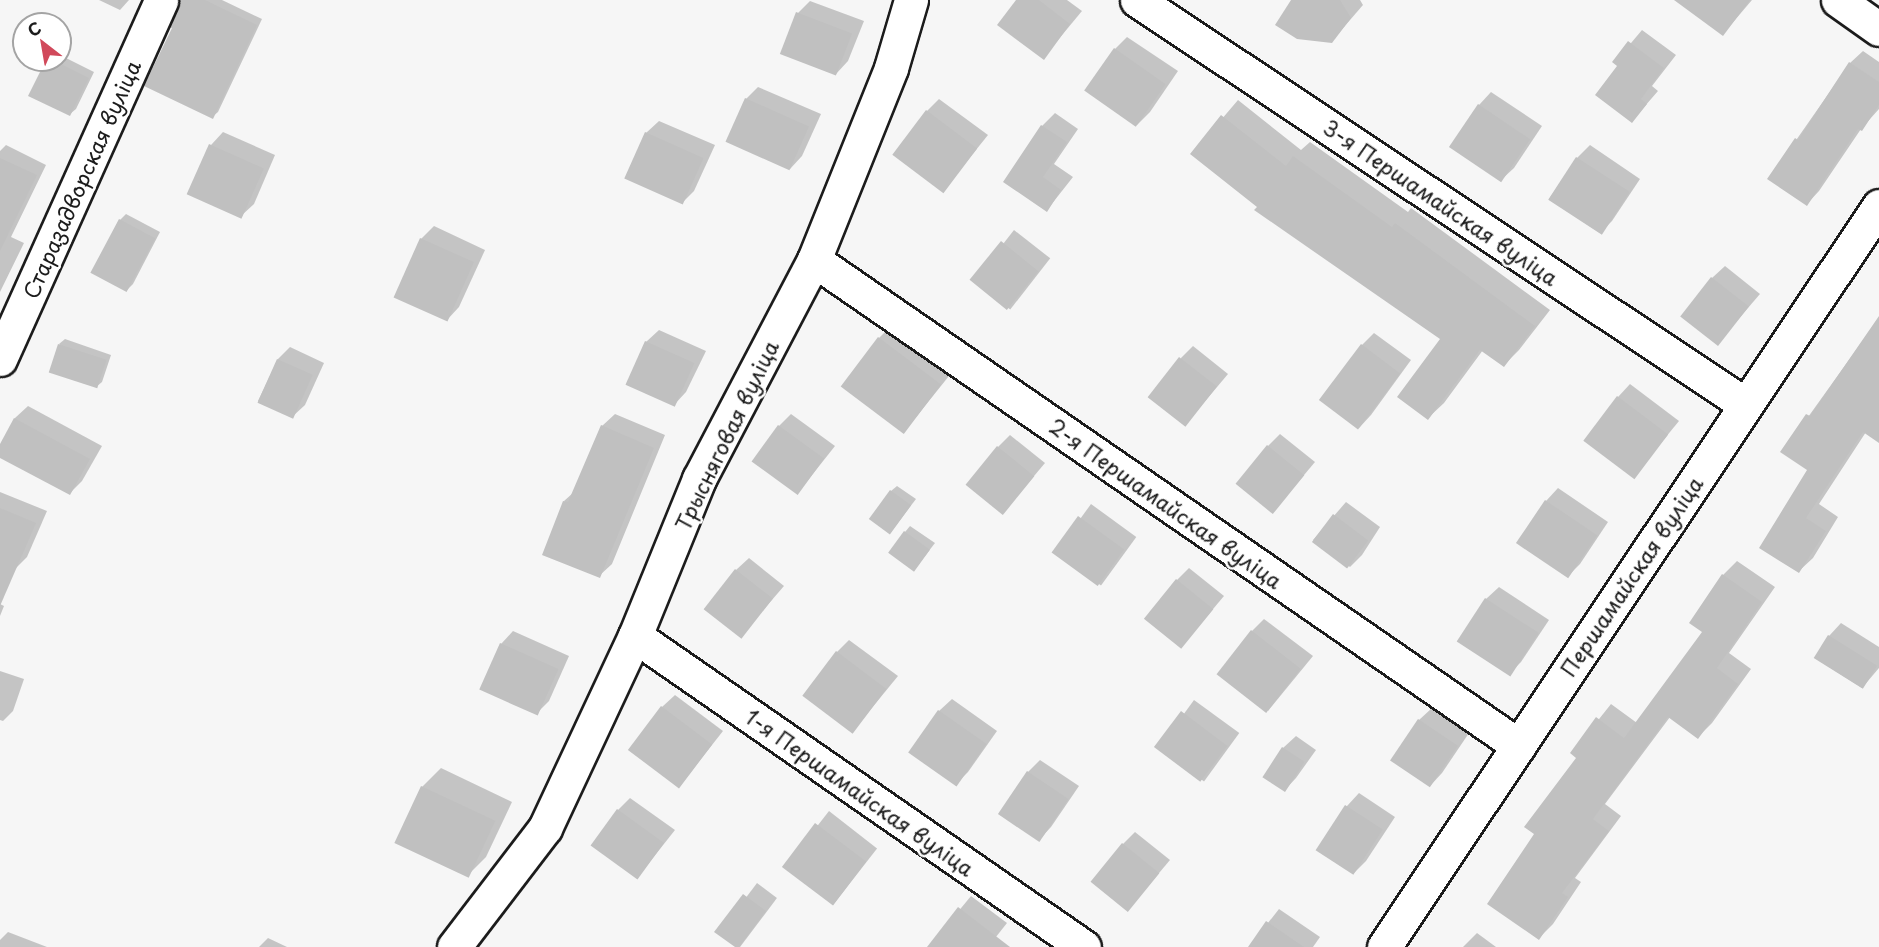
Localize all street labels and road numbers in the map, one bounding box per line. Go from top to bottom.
street label: Старазадворская вуліца [17,56,145,302]
street label: 3-я Першамайская вуліца [1319,114,1563,290]
street label: Трысняговая вуліца [669,336,783,534]
street label: 2-я Першамайская вуліца [1044,413,1288,593]
street label: Першамайская вуліца [1554,471,1708,681]
street label: 1-я Першамайская вуліца [741,703,979,881]

